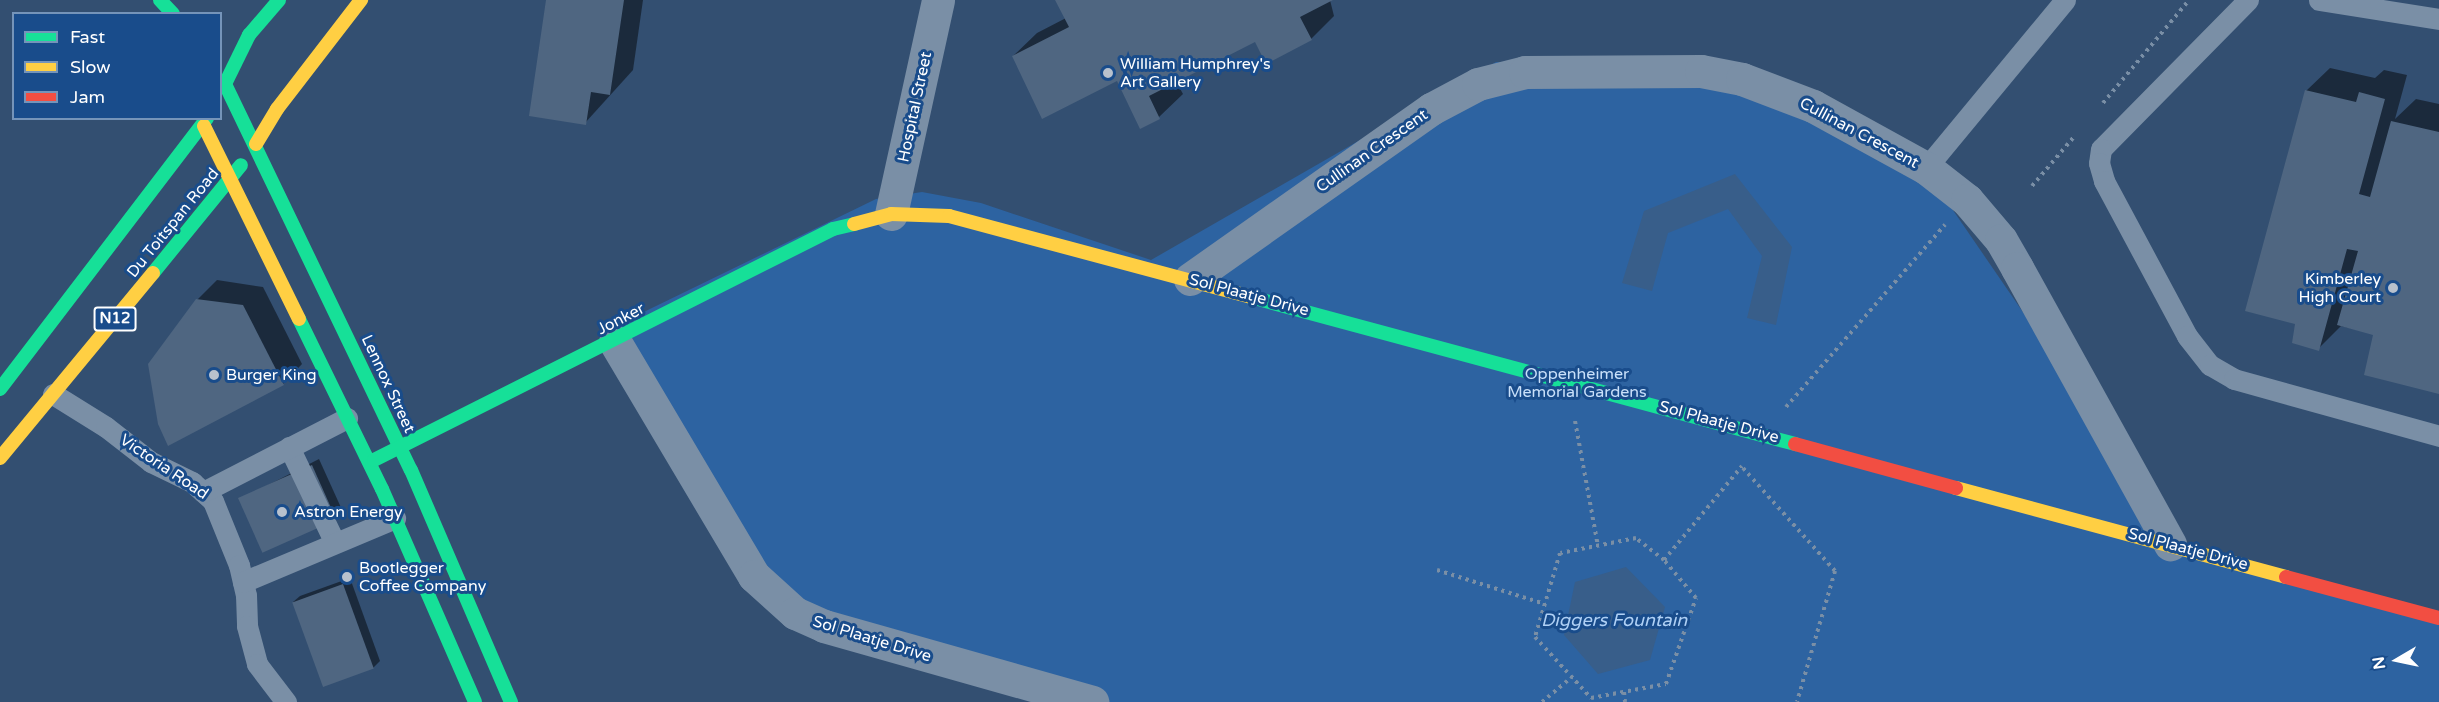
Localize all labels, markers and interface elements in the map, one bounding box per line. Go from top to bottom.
legend [12,12,222,120]
text: Fast [70,26,105,48]
street label: Hospital Street [894,50,936,164]
place label: William Humphrey's Art Gallery [1120,54,1271,92]
text: Slow [70,56,111,78]
marker: William Humphrey's Art Gallery [1101,66,1115,80]
text: Jam [70,86,105,108]
street label: Cullinan Crescent [1796,94,1922,172]
street label: Cullinan Crescent [1312,105,1432,197]
street label: Du Toitspan Road [123,164,223,282]
place label: Kimberley High Court [2299,269,2381,307]
street label: Sol Plaatje Drive [1187,270,1311,320]
marker: Kimberley High Court [2386,281,2400,295]
street label: Jonker [594,299,648,339]
road number: N12 [92,307,138,331]
street label: Lennox Street [357,332,419,436]
park label: Oppenheimer Memorial Gardens [1507,364,1647,402]
place label: Burger King [226,365,317,385]
marker: Burger King [207,368,221,382]
street label: Sol Plaatje Drive [1657,397,1781,447]
street label: Victoria Road [116,430,212,504]
place label: Astron Energy [294,502,403,522]
marker: Astron Energy [275,505,289,519]
street label: Sol Plaatje Drive [2126,524,2250,574]
place label: Bootlegger Coffee Company [359,558,486,596]
marker: Bootlegger Coffee Company [340,570,354,584]
water label: Diggers Fountain [1541,609,1687,631]
street label: Sol Plaatje Drive [810,612,934,666]
north arrow [2367,630,2427,690]
text: N [2368,655,2390,671]

